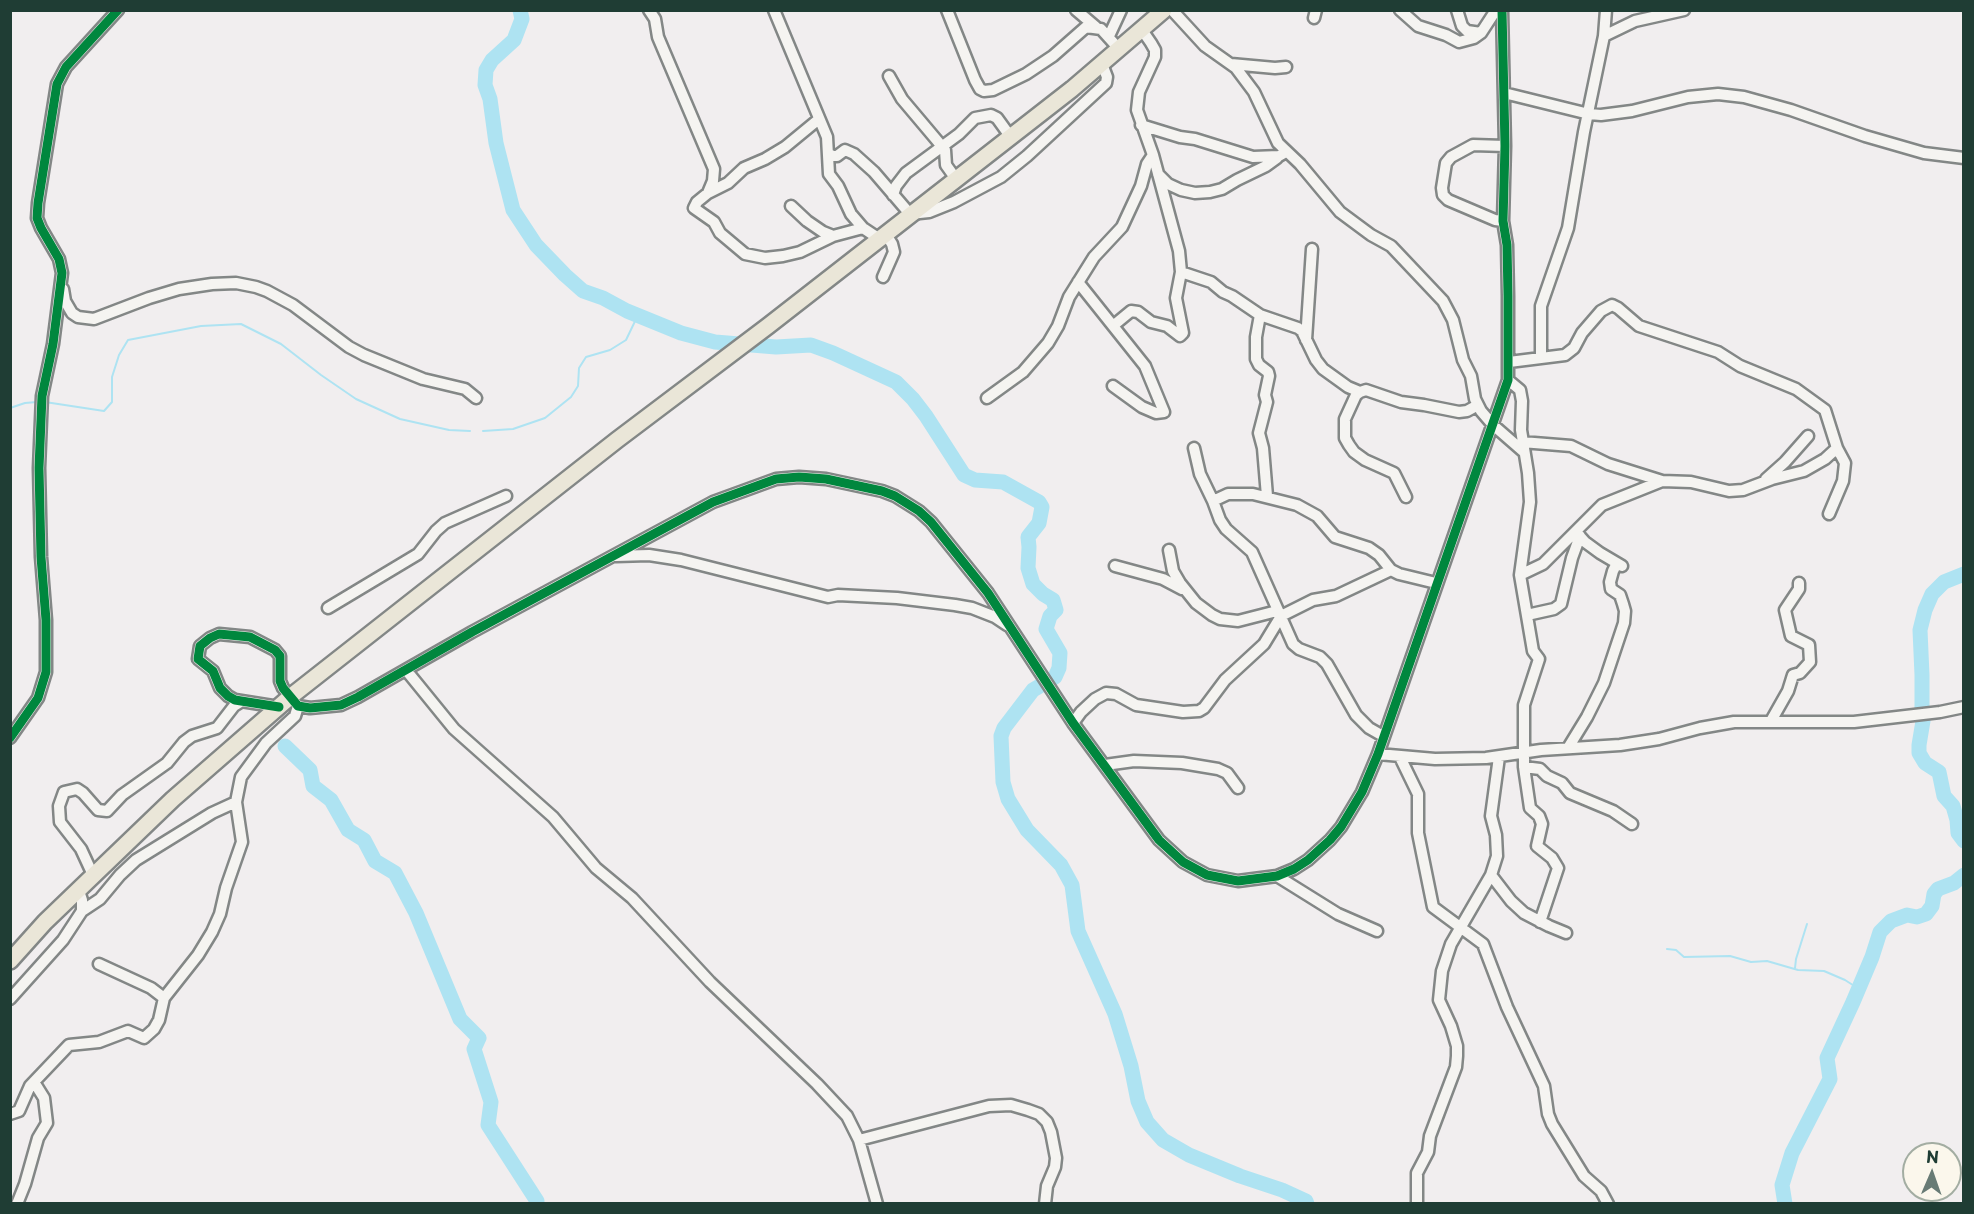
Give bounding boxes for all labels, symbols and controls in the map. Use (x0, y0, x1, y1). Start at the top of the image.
north arrow (1902, 1142, 1962, 1202)
text: N (1926, 1144, 1939, 1168)

